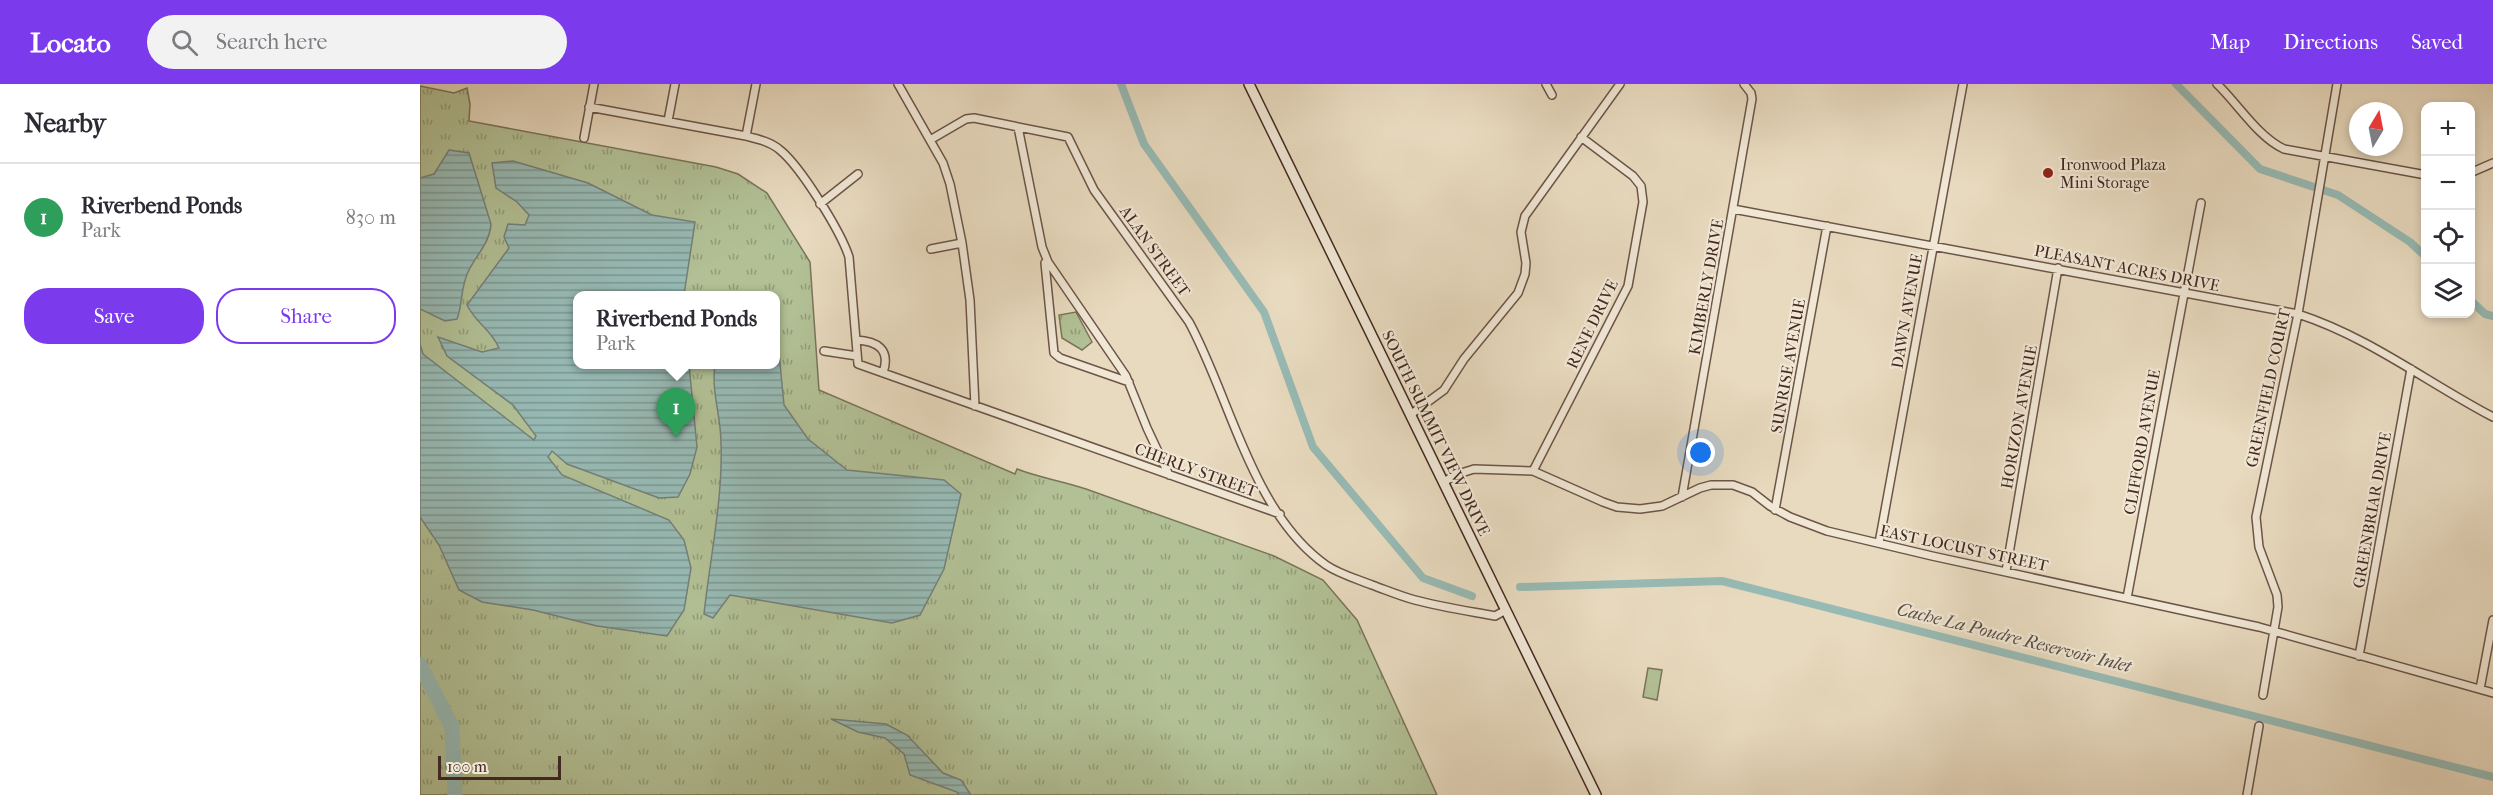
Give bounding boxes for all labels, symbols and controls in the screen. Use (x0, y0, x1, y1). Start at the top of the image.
search box (147, 15, 567, 69)
text: Locato (30, 26, 111, 59)
icon: search (168, 26, 201, 59)
text: Search here (216, 29, 327, 55)
text: Map (2210, 30, 2250, 54)
text: Directions (2283, 30, 2378, 54)
text: Saved (2411, 30, 2463, 54)
north arrow (2349, 102, 2403, 156)
map controls (2421, 102, 2475, 318)
button: + (2421, 102, 2475, 156)
text: Nearby (24, 108, 106, 139)
place label: Ironwood Plaza Mini Storage (2060, 155, 2166, 192)
button: − (2421, 156, 2475, 210)
marker: Ironwood Plaza Mini Storage (2041, 166, 2055, 180)
text: Riverbend Ponds (81, 193, 242, 219)
street label: ALAN STREET (1115, 201, 1194, 300)
text: 1 (40, 206, 47, 229)
text: 830 m (346, 206, 396, 229)
button: locate (2421, 210, 2475, 264)
street label: KIMBERLY DRIVE (1685, 217, 1727, 356)
text: Park (81, 219, 121, 242)
street label: PLEASANT ACRES DRIVE (2033, 241, 2221, 295)
street label: DAWN AVENUE (1888, 252, 1926, 370)
button: layers (2421, 264, 2475, 318)
street label: RENE DRIVE (1562, 276, 1622, 372)
button: Save (24, 288, 204, 344)
button: Share (216, 288, 396, 344)
popup (573, 291, 780, 369)
street label: SUNRISE AVENUE (1767, 297, 1809, 435)
text: Riverbend Ponds (596, 306, 757, 332)
street label: GREENFIELD COURT (2242, 307, 2294, 469)
street label: SOUTH SUMMIT VIEW DRIVE (1378, 327, 1494, 539)
text: Park (596, 332, 636, 355)
street label: HORIZON AVENUE (1997, 343, 2041, 490)
street label: CLIFFORD AVENUE (2120, 367, 2164, 516)
pin: 1 (656, 388, 696, 438)
street label: GREENBRIAR DRIVE (2349, 430, 2395, 590)
your location (1686, 438, 1715, 467)
street label: CHERLY STREET (1132, 439, 1260, 501)
street label: EAST LOCUST STREET (1878, 521, 2050, 575)
water label: Cache La Poudre Reservoir Inlet (1895, 599, 2135, 678)
scale bar (438, 753, 561, 780)
text: 100 m (447, 757, 487, 776)

